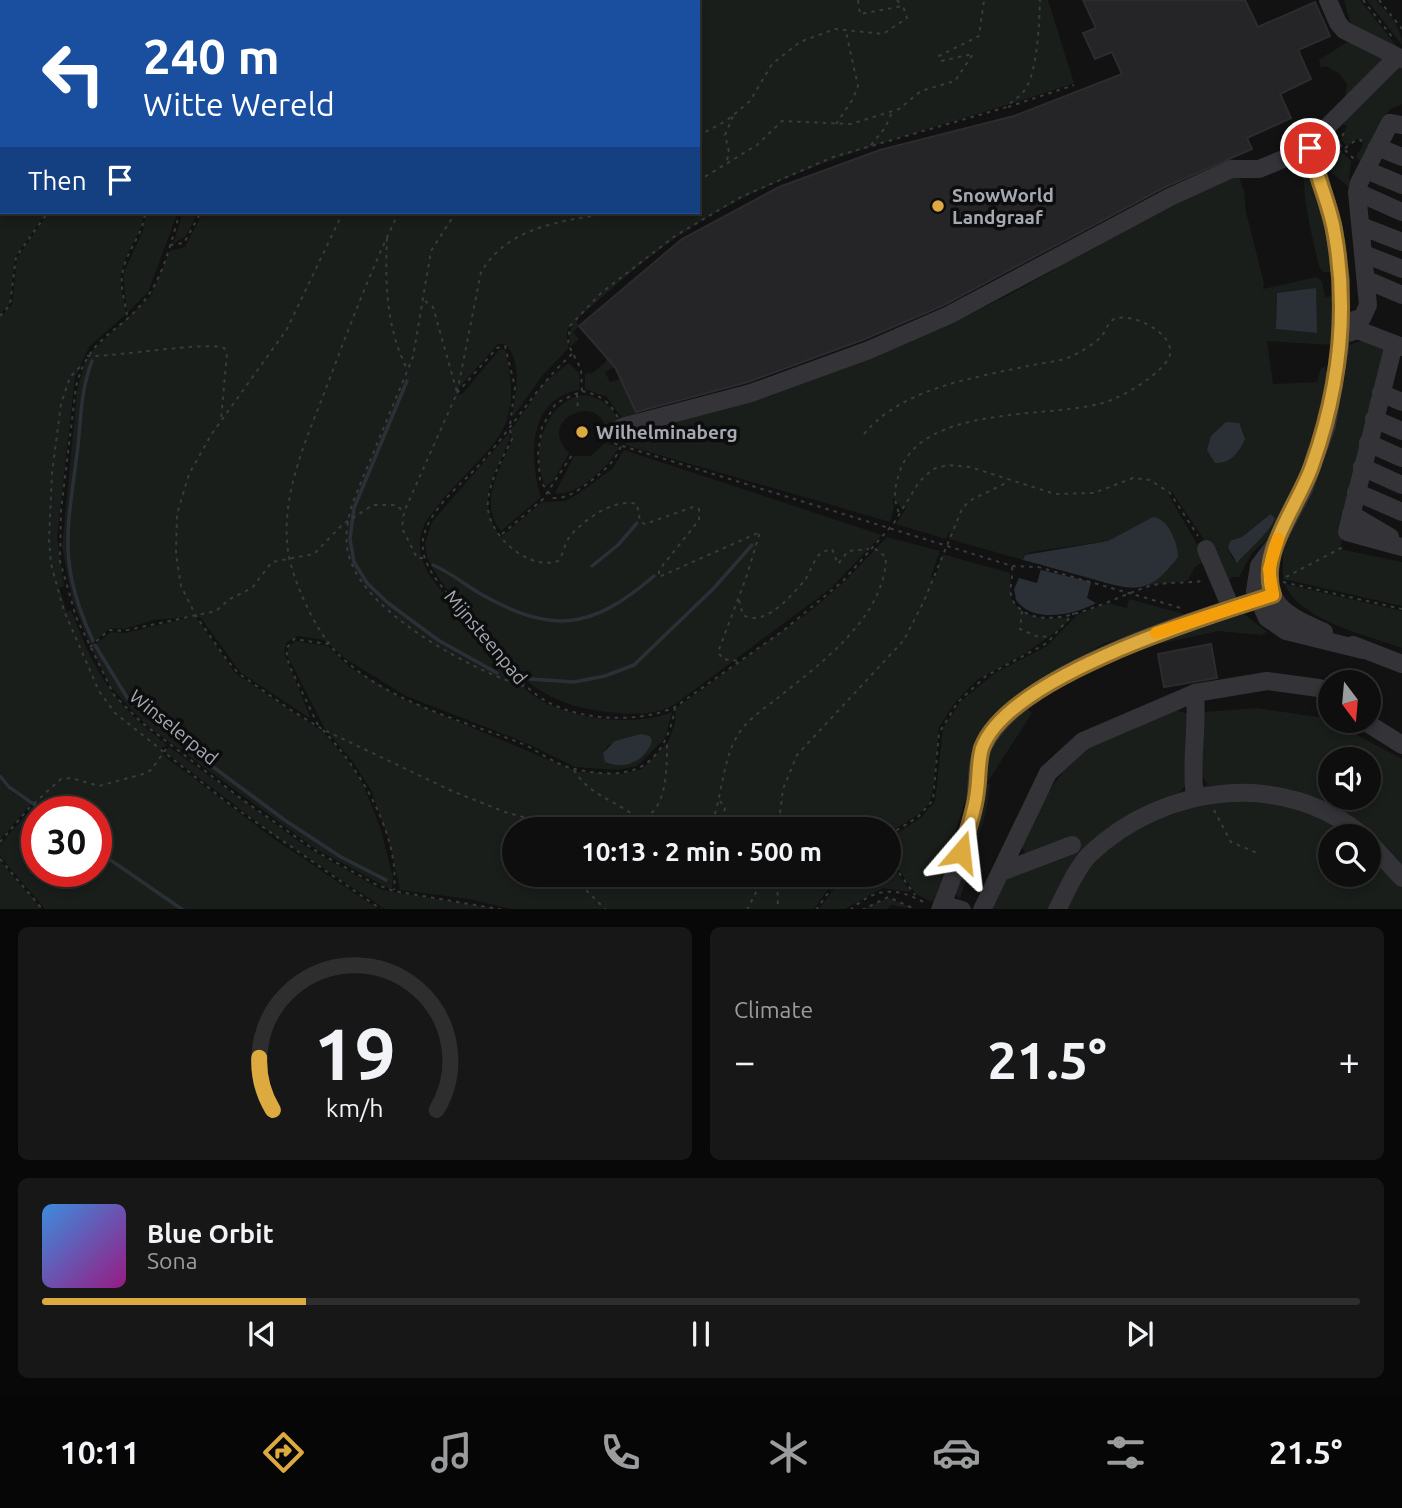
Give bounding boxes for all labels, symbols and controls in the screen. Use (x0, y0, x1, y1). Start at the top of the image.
icon: left (28, 28, 119, 119)
text: 240 m (143, 28, 280, 83)
text: Witte Wereld (143, 86, 335, 122)
pin (1280, 118, 1340, 178)
icon: arrive (1291, 129, 1329, 167)
icon: arrive (101, 161, 139, 199)
text: Then (28, 166, 87, 195)
place label: SnowWorld Landgraaf (952, 184, 1054, 228)
marker: SnowWorld Landgraaf (930, 198, 946, 214)
place label: Wilhelminaberg (596, 421, 738, 443)
marker: Wilhelminaberg (574, 424, 590, 440)
street label: Mijnsteenpad (440, 585, 532, 689)
north arrow (1318, 670, 1381, 733)
map controls (1318, 670, 1381, 887)
street label: Winselerpad (126, 685, 222, 769)
button: sound (1318, 747, 1381, 810)
speed limit sign: 30 (21, 796, 112, 887)
position arrow (924, 815, 998, 889)
button: search (1318, 824, 1381, 887)
text: 10:13 · 2 min · 500 m (581, 837, 822, 866)
text: Climate (734, 997, 813, 1022)
text: 19 (314, 1012, 396, 1094)
text: 21.5° (987, 1031, 1107, 1089)
text: − (734, 1040, 755, 1082)
text: + (1339, 1040, 1360, 1082)
text: km/h (326, 1093, 384, 1121)
text: Blue Orbit (147, 1219, 274, 1248)
text: Sona (147, 1248, 197, 1273)
icon: previous (243, 1315, 281, 1353)
icon: pause (682, 1315, 720, 1353)
icon: next (1121, 1315, 1159, 1353)
icon: directions (259, 1428, 308, 1477)
icon: music (427, 1428, 476, 1477)
icon: phone (596, 1428, 645, 1477)
icon: climate (764, 1428, 813, 1477)
icon: car (932, 1428, 981, 1477)
icon: filters (1101, 1428, 1150, 1477)
text: 10:11 (60, 1434, 140, 1470)
text: 21.5° (1269, 1434, 1342, 1470)

